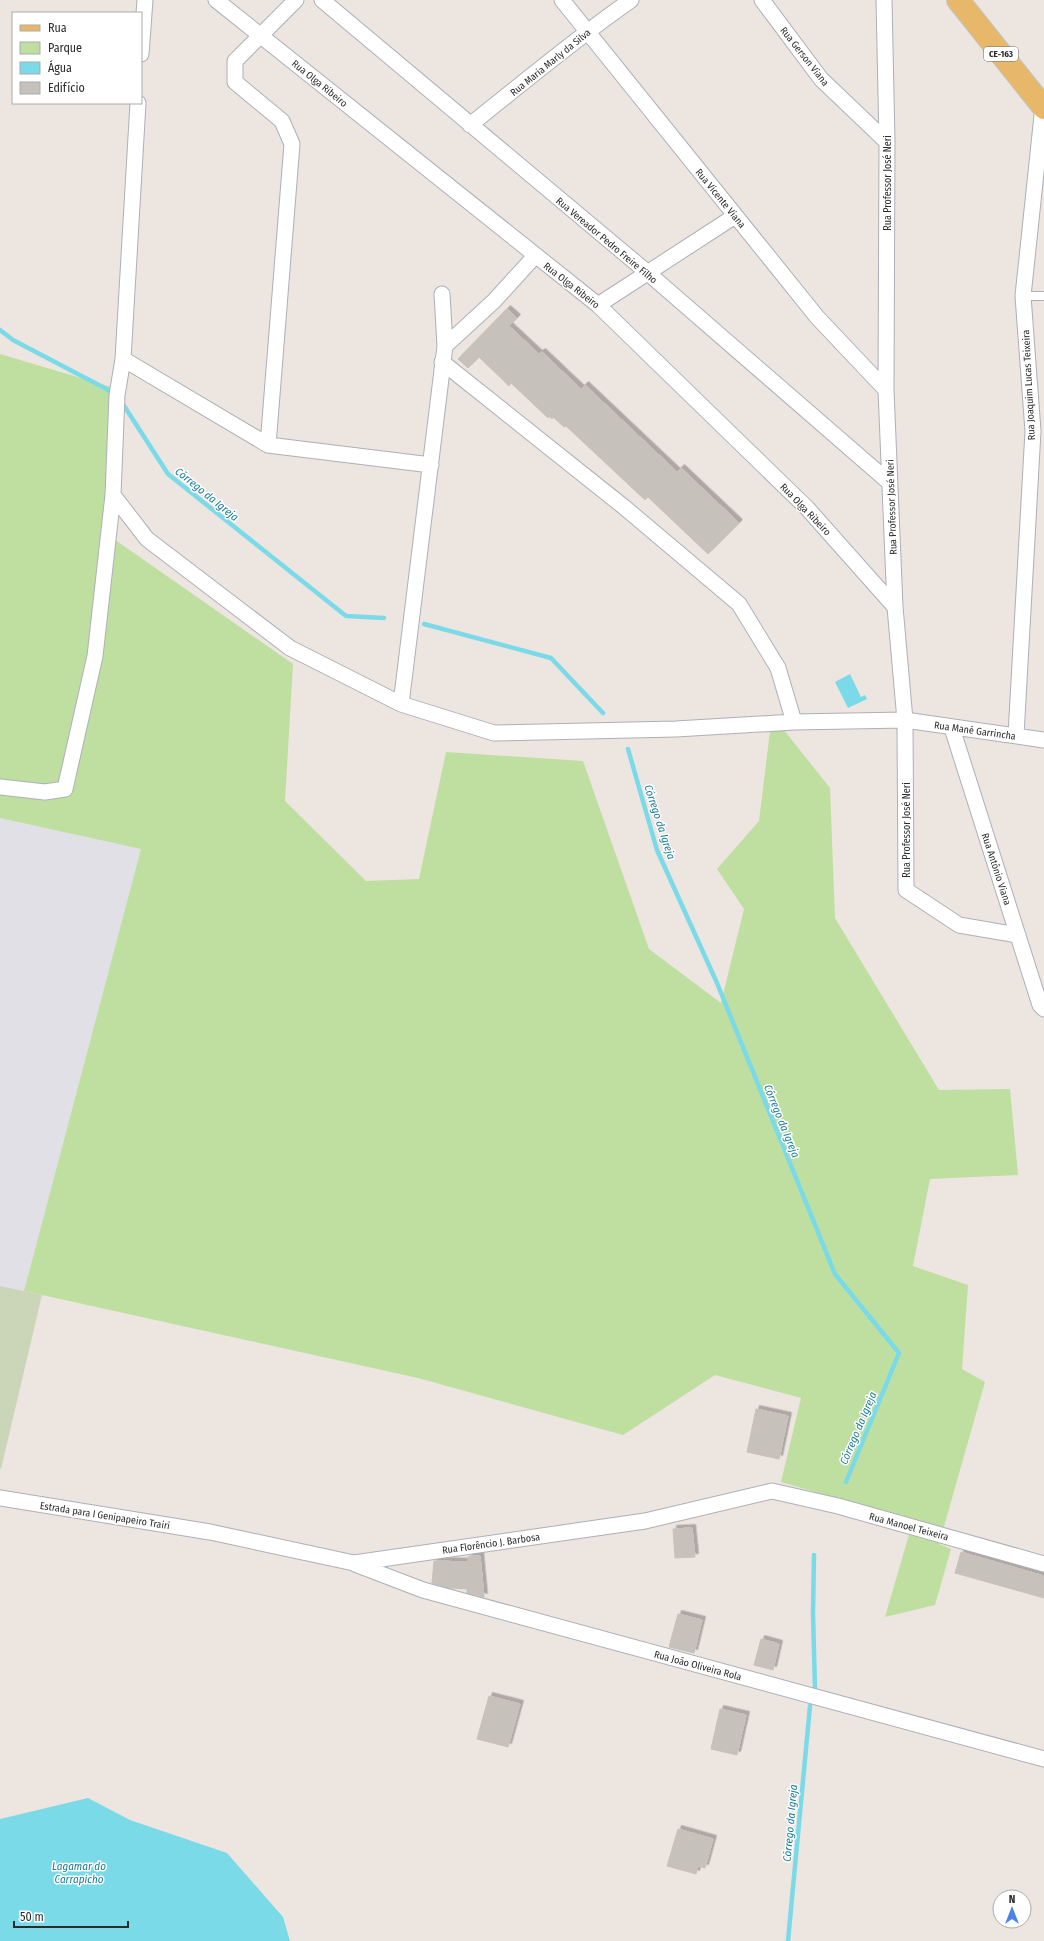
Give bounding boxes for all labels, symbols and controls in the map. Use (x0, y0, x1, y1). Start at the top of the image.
legend (12, 12, 142, 104)
text: Rua (48, 21, 67, 35)
street label: Rua Gerson Viana (777, 25, 831, 89)
street label: Rua Maria Marly da Silva (508, 27, 593, 99)
text: Parque (48, 41, 82, 55)
road number: CE-163 (984, 47, 1018, 61)
street label: Rua Olga Ribeiro (289, 58, 350, 110)
text: Água (48, 60, 72, 75)
text: Edifício (48, 81, 85, 95)
street label: Rua Professor José Neri (882, 135, 894, 231)
street label: Rua Vicente Viana (693, 167, 748, 231)
street label: Rua Vereador Pedro Freire Filho (553, 195, 659, 287)
street label: Rua Olga Ribeiro (541, 260, 602, 311)
street label: Rua Joaquim Lucas Teixeira (1020, 329, 1038, 440)
street label: Rua Professor José Neri (884, 459, 900, 555)
water label: Córrego da Igreja (172, 465, 241, 524)
street label: Rua Olga Ribeiro (777, 481, 833, 538)
street label: Rua Mané Garrincha (933, 719, 1017, 743)
street label: Rua Professor José Neri (901, 782, 913, 878)
water label: Córrego da Igreja (641, 783, 678, 861)
street label: Rua Antônio Viana (979, 832, 1013, 907)
water label: Córrego da Igreja (761, 1083, 802, 1160)
water label: Córrego da Igreja (837, 1390, 880, 1466)
street label: Estrada para I Genipapeiro Trairi (39, 1500, 171, 1532)
street label: Rua Manoel Teixeira (868, 1511, 950, 1543)
street label: Rua Florêncio J. Barbosa (441, 1531, 541, 1557)
street label: Rua João Oliveira Rola (653, 1649, 743, 1683)
water label: Córrego da Igreja (781, 1784, 800, 1862)
water label: Lagamar do Carrapicho (52, 1860, 106, 1886)
north arrow (992, 1889, 1032, 1929)
text: N (1009, 1893, 1015, 1906)
scale bar (14, 1903, 128, 1929)
text: 50 m (20, 1910, 44, 1924)

